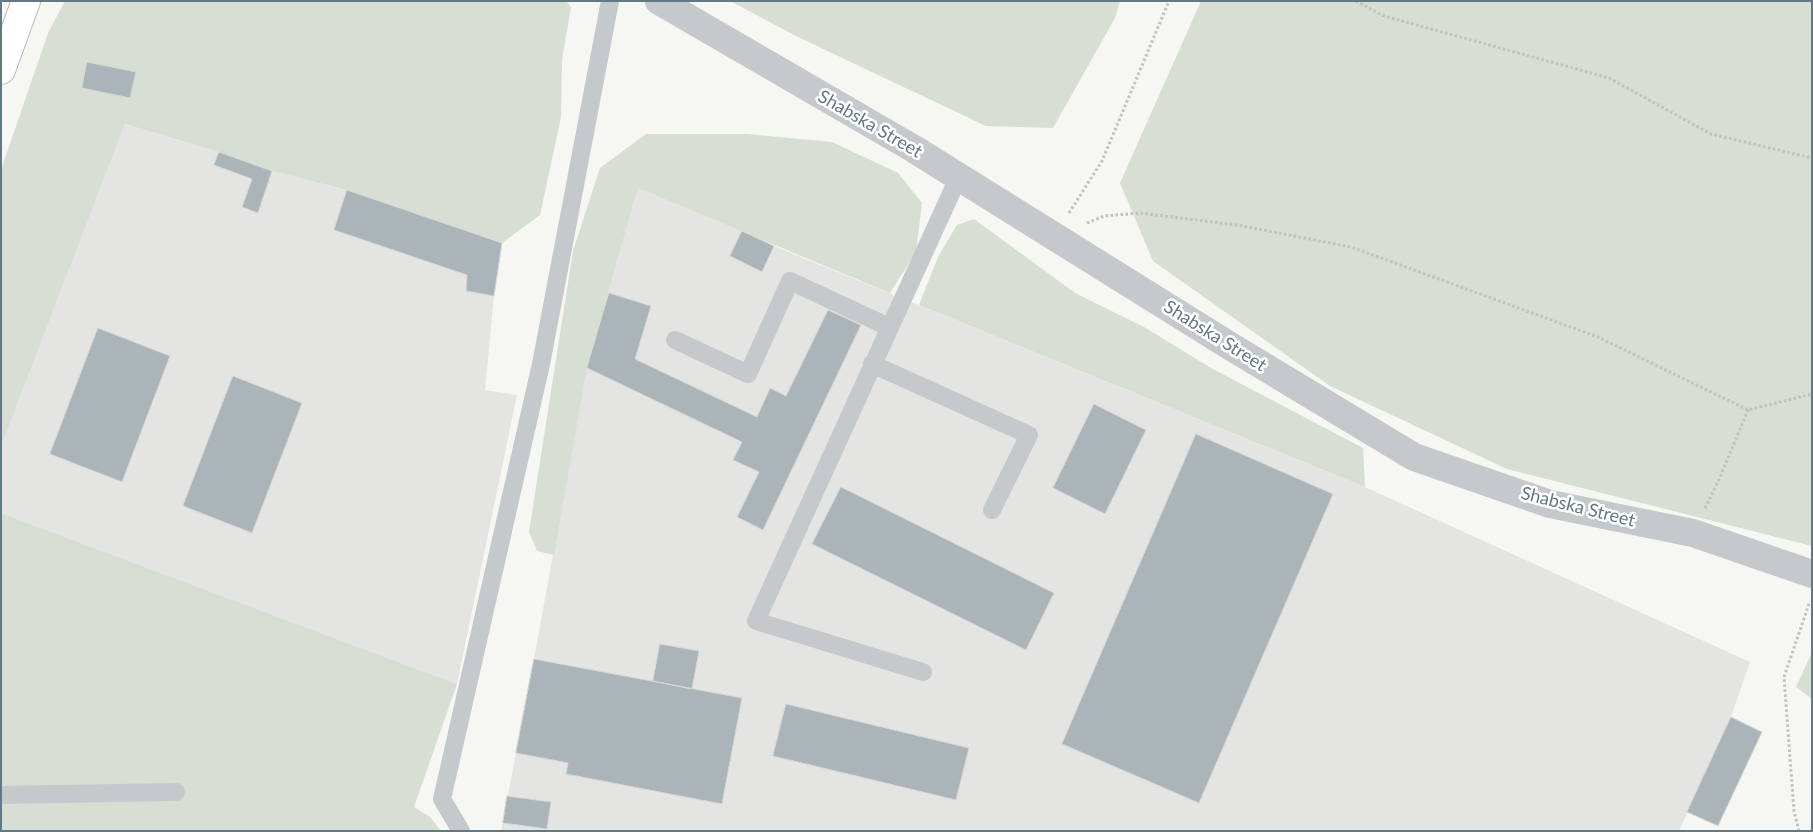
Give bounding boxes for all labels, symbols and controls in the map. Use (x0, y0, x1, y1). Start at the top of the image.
street label: Shabska Street (814, 86, 926, 162)
street label: Shabska Street (1160, 296, 1270, 376)
street label: Shabska Street (1519, 482, 1637, 532)

